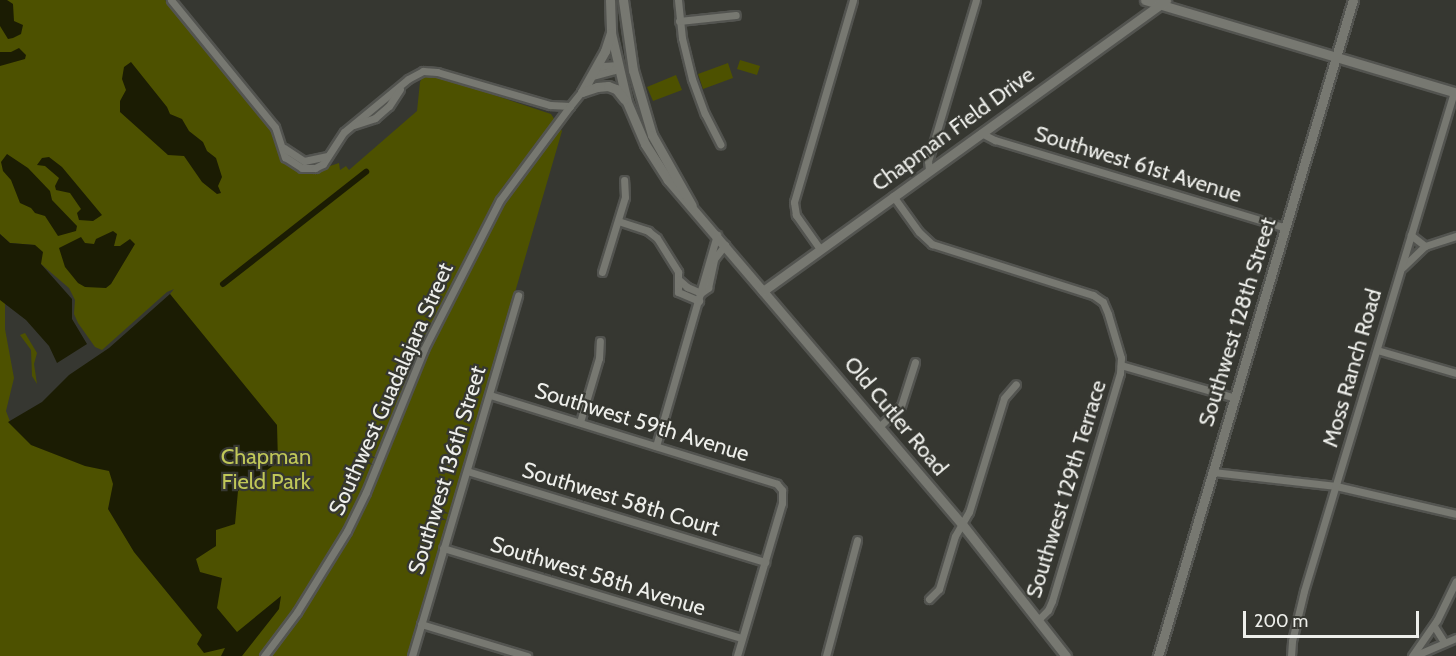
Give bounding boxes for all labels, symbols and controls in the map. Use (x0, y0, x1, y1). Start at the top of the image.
street label: Chapman Field Drive (867, 61, 1039, 197)
street label: Southwest 61st Avenue (1031, 120, 1245, 208)
street label: Southwest 128th Street (1193, 214, 1281, 430)
street label: Southwest Guadalajara Street (323, 259, 459, 519)
street label: Moss Ranch Road (1317, 286, 1387, 450)
street label: Old Cutler Road (839, 351, 953, 481)
street label: Southwest 136th Street (403, 363, 491, 577)
street label: Southwest 59th Avenue (532, 377, 752, 467)
street label: Southwest 129th Terrace (1020, 377, 1112, 601)
park label: Chapman Field Park (221, 443, 311, 494)
street label: Southwest 58th Court (519, 456, 723, 542)
street label: Southwest 58th Avenue (487, 531, 709, 621)
scale bar (1246, 599, 1422, 637)
text: 200 m (1254, 610, 1308, 632)

